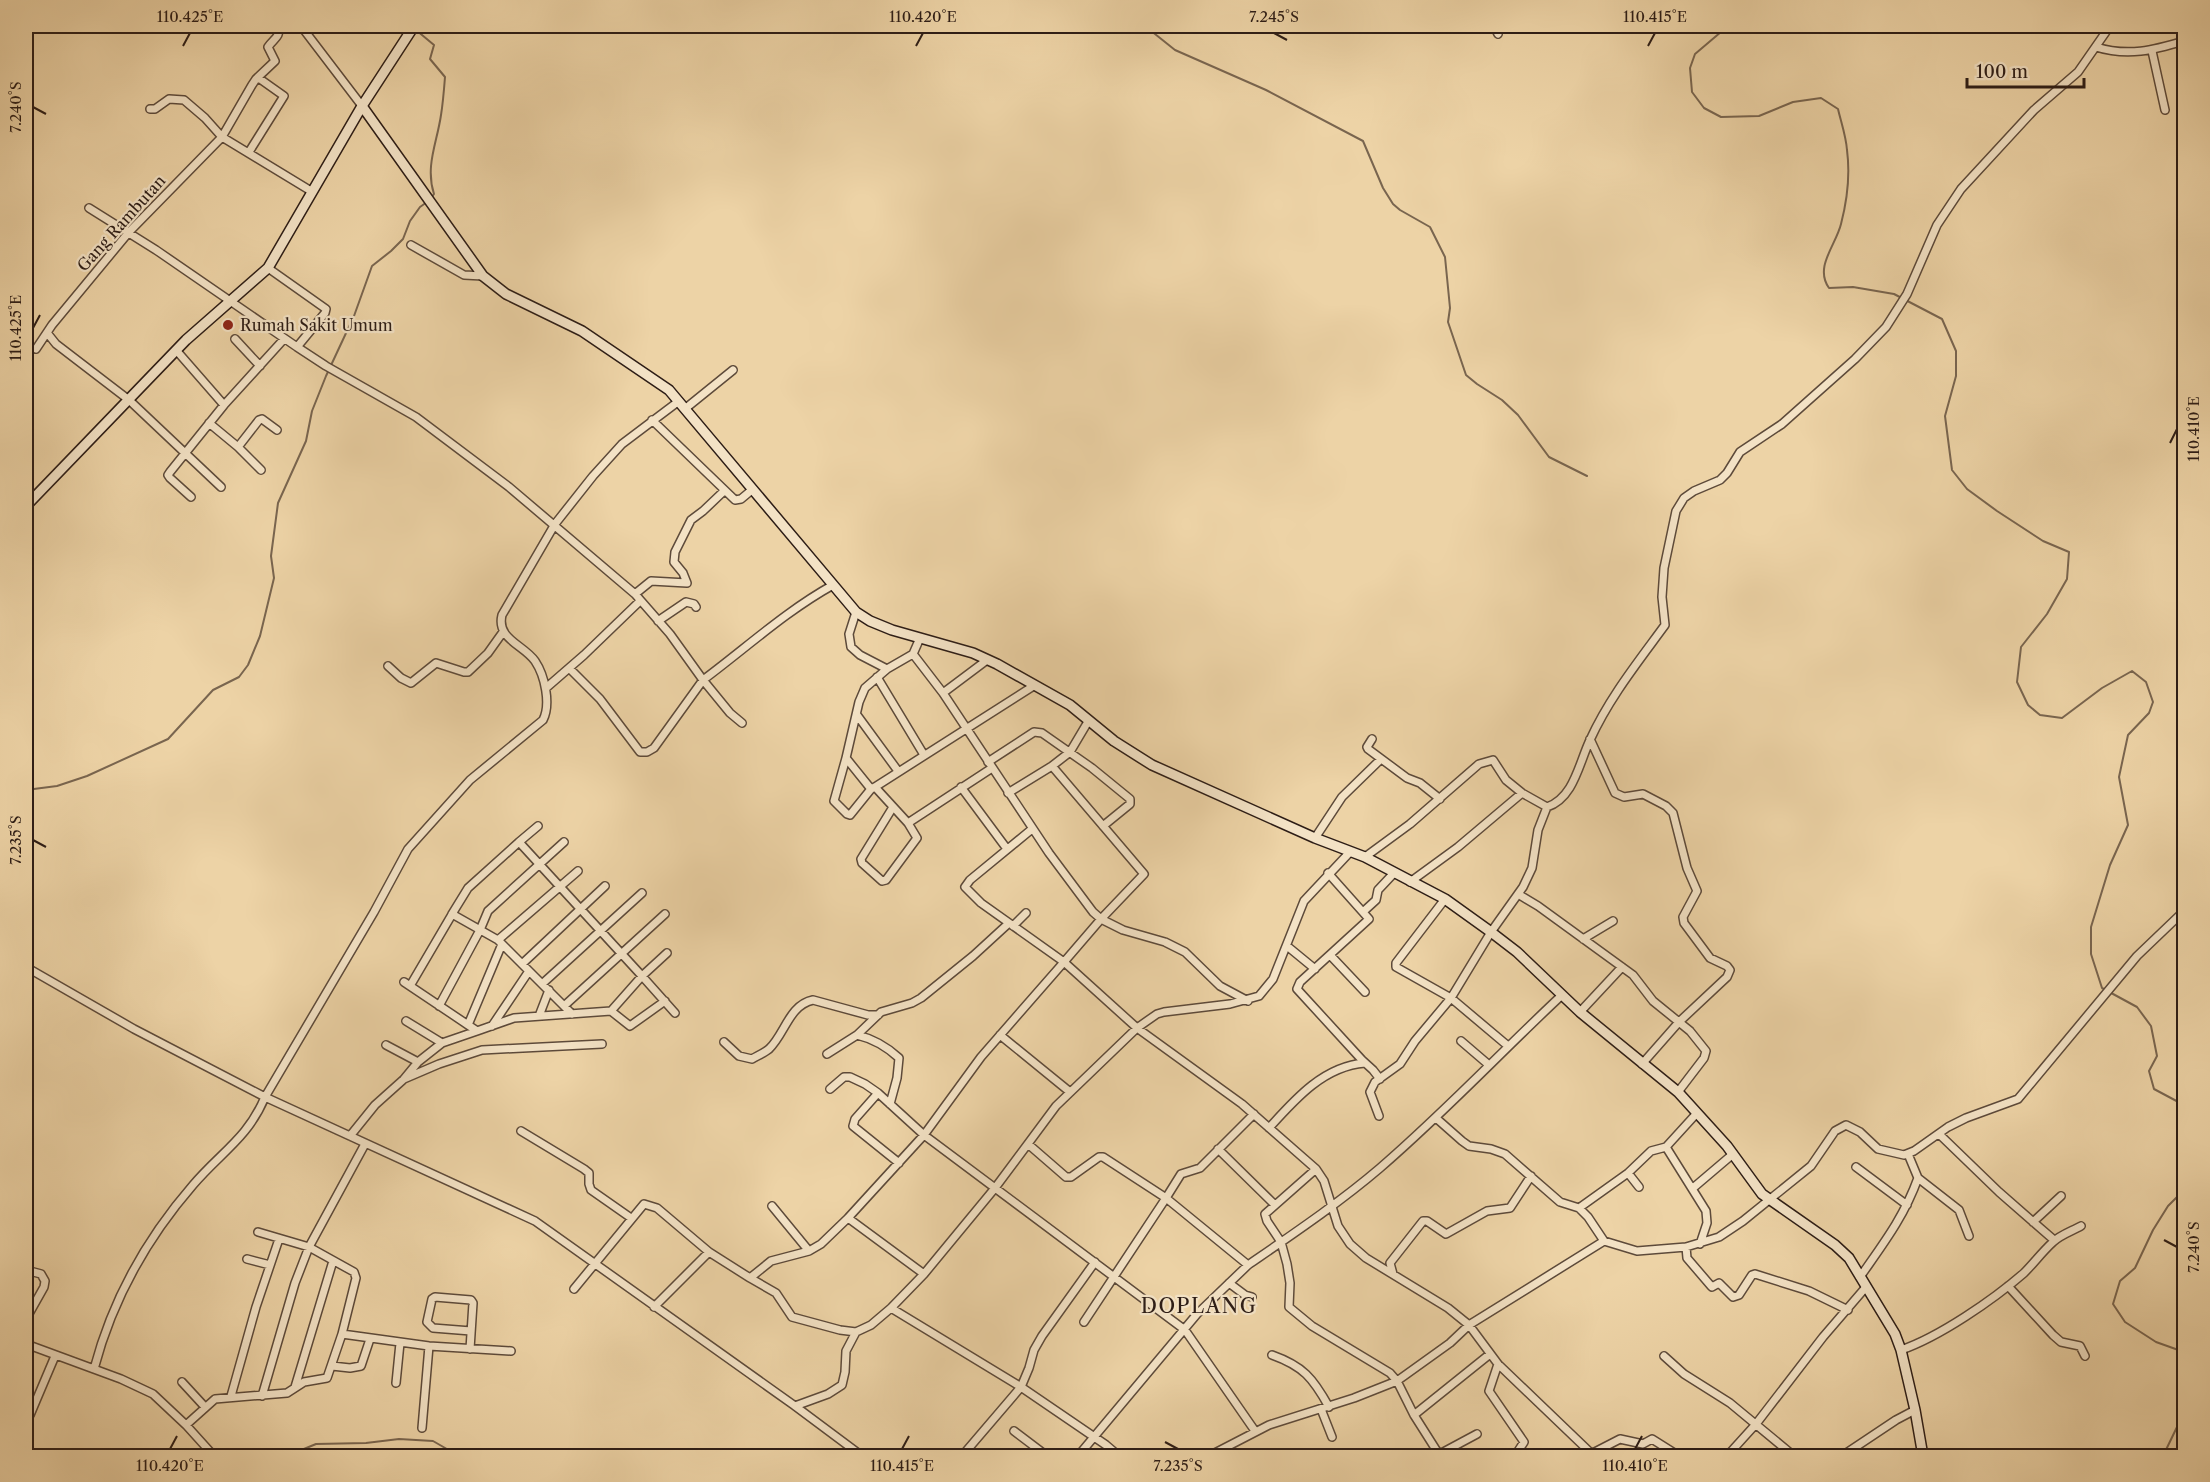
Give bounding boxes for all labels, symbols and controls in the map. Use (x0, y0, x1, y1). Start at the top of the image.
text: 110.425°E (157, 7, 223, 26)
text: 110.420°E (889, 7, 957, 26)
text: 7.245°S (1249, 7, 1299, 26)
text: 110.415°E (1623, 7, 1687, 26)
scale bar (1967, 51, 2084, 89)
text: 100 m (1976, 61, 2028, 83)
text: 7.240°S (6, 81, 25, 133)
street label: Gang Rambutan (73, 171, 169, 275)
text: 110.425°E (6, 295, 25, 361)
place label: Rumah Sakit Umum (240, 315, 393, 335)
marker: Rumah Sakit Umum (221, 318, 235, 332)
text: 110.410°E (2184, 396, 2203, 462)
text: 7.235°S (6, 815, 25, 865)
text: 7.240°S (2184, 1221, 2203, 1273)
district label: DOPLANG (1141, 1294, 1257, 1318)
text: 110.420°E (136, 1456, 204, 1475)
text: 110.415°E (870, 1456, 934, 1475)
text: 7.235°S (1153, 1456, 1203, 1475)
text: 110.410°E (1602, 1456, 1668, 1475)

